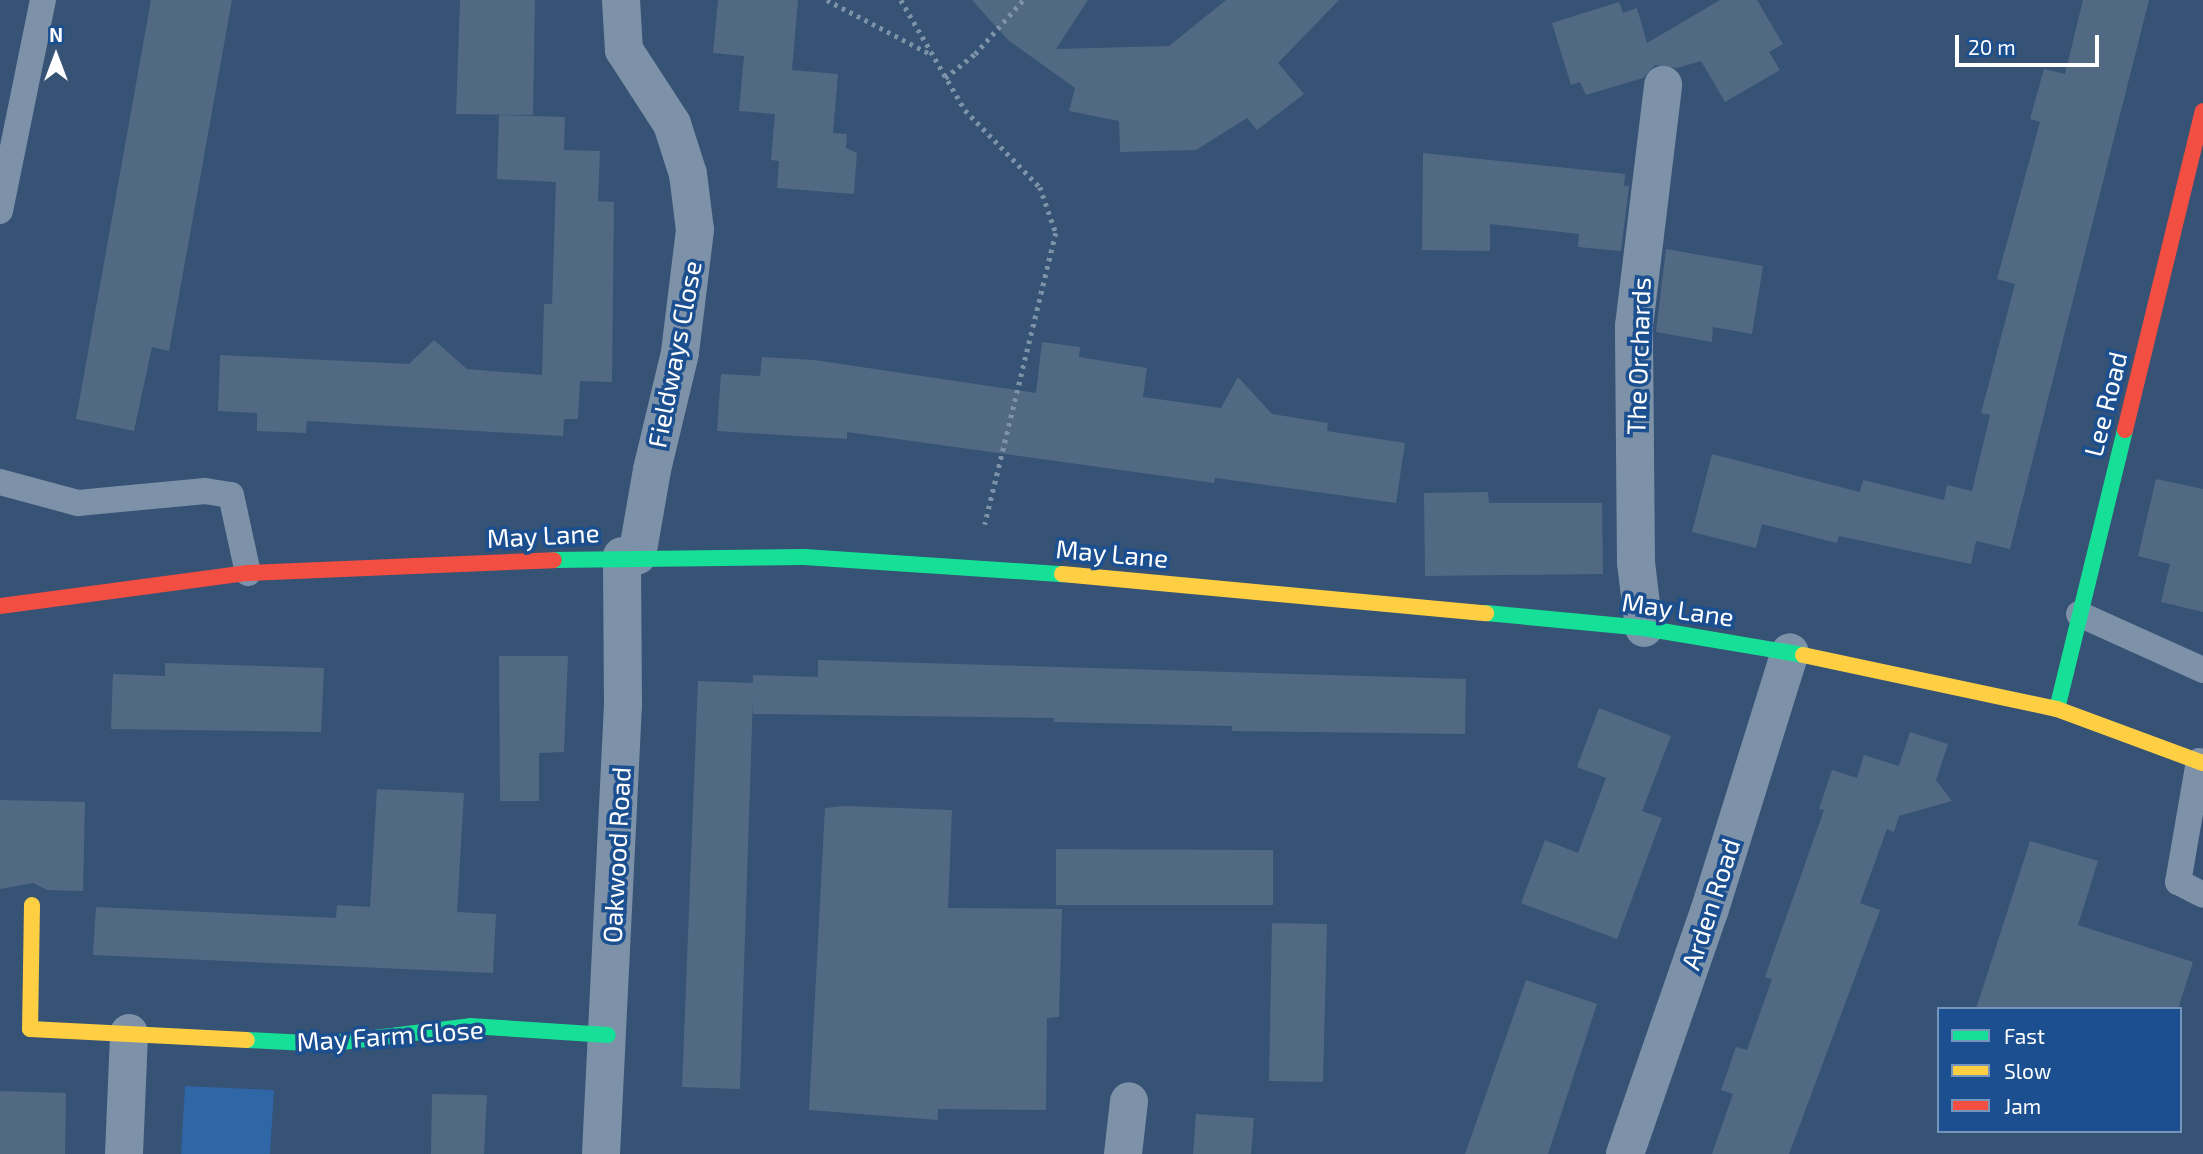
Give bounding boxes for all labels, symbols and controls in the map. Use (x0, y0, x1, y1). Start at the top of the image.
north arrow (21, 21, 91, 91)
scale bar (1958, 21, 2102, 65)
text: N (49, 23, 63, 46)
text: 20 m (1968, 34, 2016, 59)
street label: Fieldways Close (641, 258, 707, 450)
street label: The Orchards (1620, 277, 1656, 435)
street label: Lee Road (2077, 348, 2133, 460)
street label: May Lane (486, 516, 600, 554)
street label: May Lane (1054, 533, 1170, 573)
street label: May Lane (1620, 586, 1736, 632)
street label: Oakwood Road (596, 766, 636, 944)
street label: Arden Road (1674, 835, 1746, 973)
legend (1937, 1007, 2182, 1133)
street label: May Farm Close (295, 1013, 485, 1057)
text: Fast (2004, 1023, 2045, 1048)
text: Slow (2004, 1058, 2051, 1083)
text: Jam (2004, 1093, 2041, 1118)

